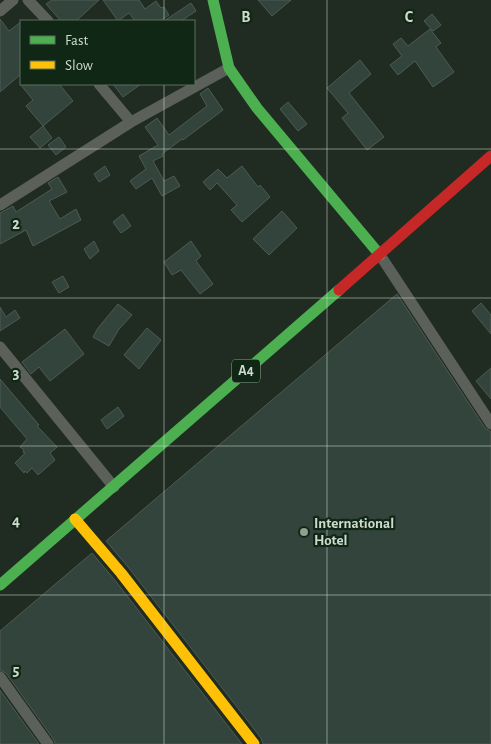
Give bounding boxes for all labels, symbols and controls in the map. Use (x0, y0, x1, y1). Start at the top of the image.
text: B (241, 9, 251, 25)
text: C (405, 9, 414, 25)
legend (20, 20, 195, 85)
text: Fast (65, 33, 89, 48)
text: Slow (65, 58, 93, 73)
text: 2 (12, 216, 20, 232)
road number: A4 (232, 360, 260, 382)
text: 3 (13, 365, 20, 381)
text: 4 (12, 513, 20, 529)
place label: International Hotel (314, 516, 394, 548)
marker: International Hotel (298, 526, 310, 538)
text: 5 (13, 662, 20, 678)

